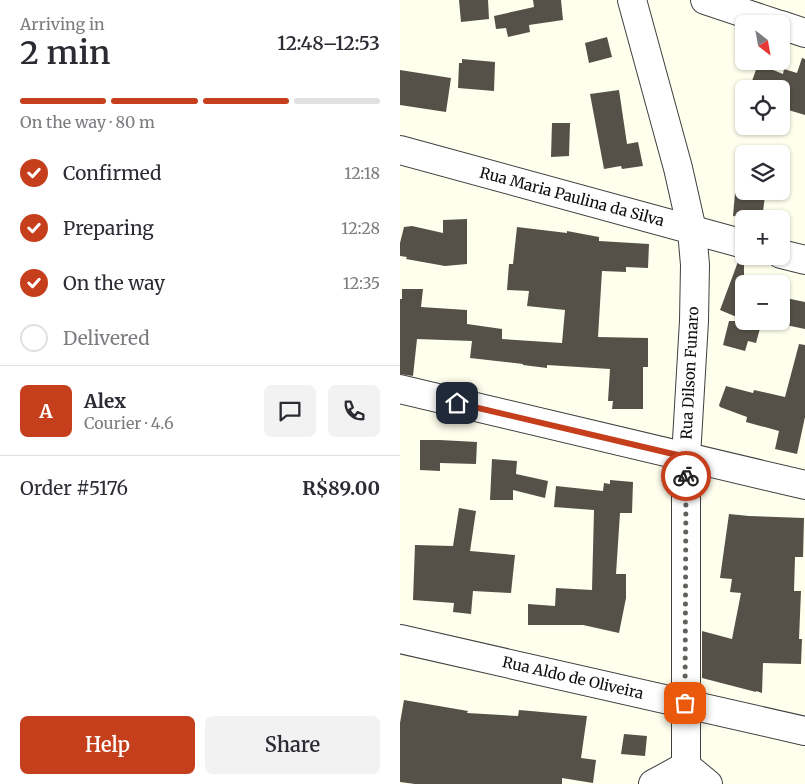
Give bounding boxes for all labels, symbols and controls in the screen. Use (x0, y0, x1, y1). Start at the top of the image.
text: Arriving in (20, 14, 105, 34)
north arrow (735, 15, 790, 70)
map controls (735, 15, 790, 330)
text: 12:48–12:53 (277, 31, 380, 55)
text: 2 min (20, 33, 110, 73)
button: locate (735, 80, 790, 135)
text: On the way · 80 m (20, 112, 155, 132)
button: layers (735, 145, 790, 200)
icon: check (20, 159, 48, 187)
text: Confirmed (63, 161, 161, 185)
text: 12:18 (344, 163, 380, 183)
street label: Rua Maria Paulina da Silva (478, 163, 666, 230)
button: + (735, 210, 790, 265)
icon: check (20, 214, 48, 242)
text: Preparing (63, 216, 154, 240)
text: 12:28 (341, 218, 380, 238)
icon: check (20, 269, 48, 297)
text: On the way (63, 271, 165, 295)
text: 12:35 (343, 273, 380, 293)
button: − (735, 275, 790, 330)
street label: Rua Dilson Funaro (677, 306, 702, 440)
text: Delivered (63, 326, 150, 350)
pin (436, 382, 478, 424)
button: chat (264, 385, 316, 437)
button: phone (328, 385, 380, 437)
text: Alex (84, 389, 126, 413)
icon: home (443, 389, 471, 417)
text: A (39, 399, 53, 423)
text: Courier · 4.6 (84, 413, 174, 433)
courier (661, 451, 711, 501)
icon: bike (672, 462, 700, 490)
text: Order #5176 (20, 476, 128, 500)
text: R$89.00 (302, 476, 380, 500)
street label: Rua Aldo de Oliveira (501, 652, 646, 703)
pin (664, 682, 706, 724)
icon: bag (671, 689, 699, 717)
button: Help (20, 716, 195, 774)
button: Share (205, 716, 380, 774)

